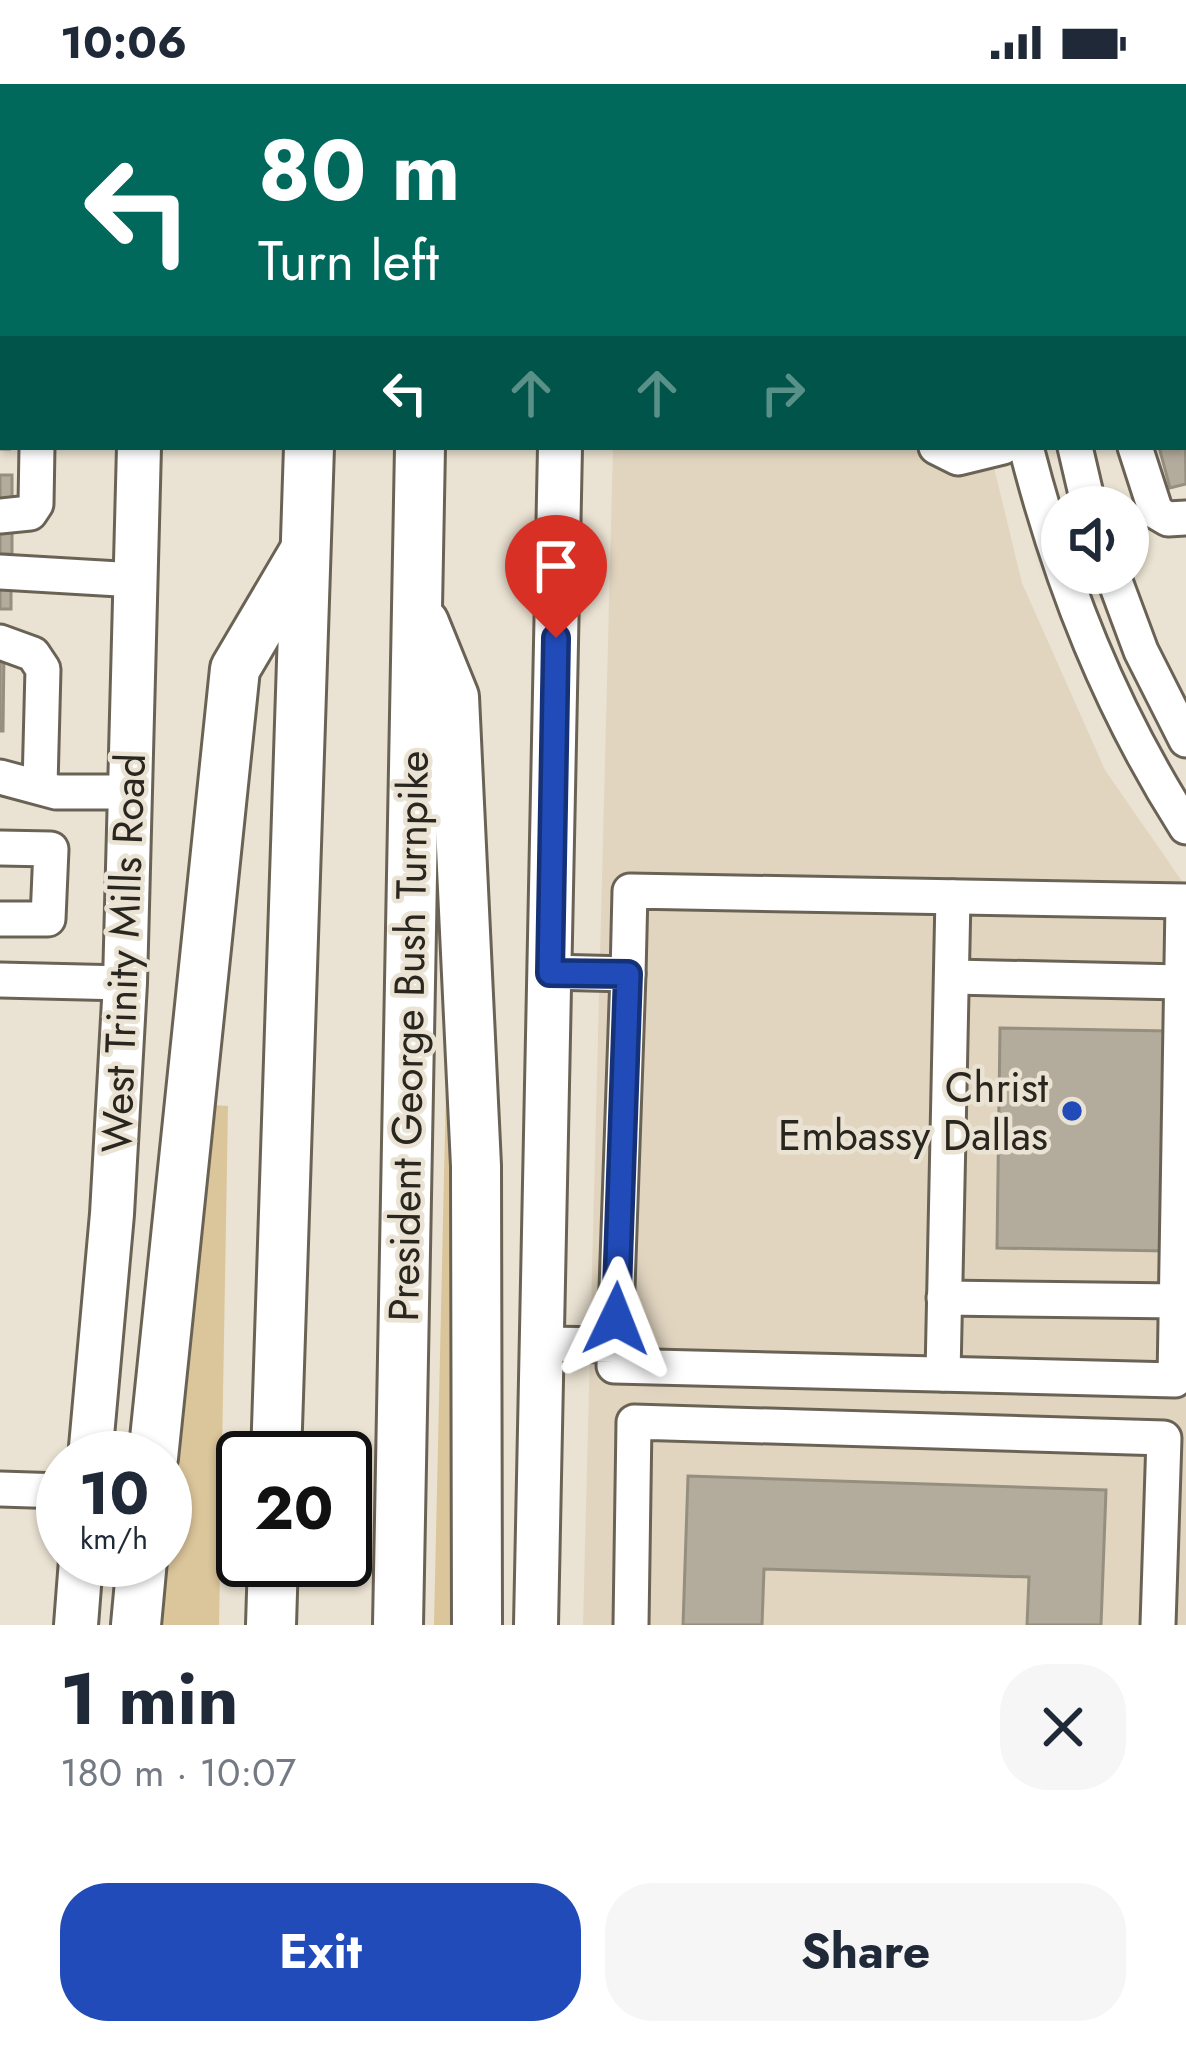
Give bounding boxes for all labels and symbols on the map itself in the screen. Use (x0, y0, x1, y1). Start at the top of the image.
pin (505, 515, 607, 638)
street label: President George Bush Turnpike (373, 750, 444, 1322)
street label: West Trinity Mills Road (86, 752, 161, 1154)
place label: Christ Embassy Dallas (778, 1057, 1048, 1166)
marker: Christ Embassy Dallas (1059, 1098, 1085, 1124)
position arrow (553, 1256, 679, 1382)
speed limit sign: 20 (216, 1431, 372, 1587)

